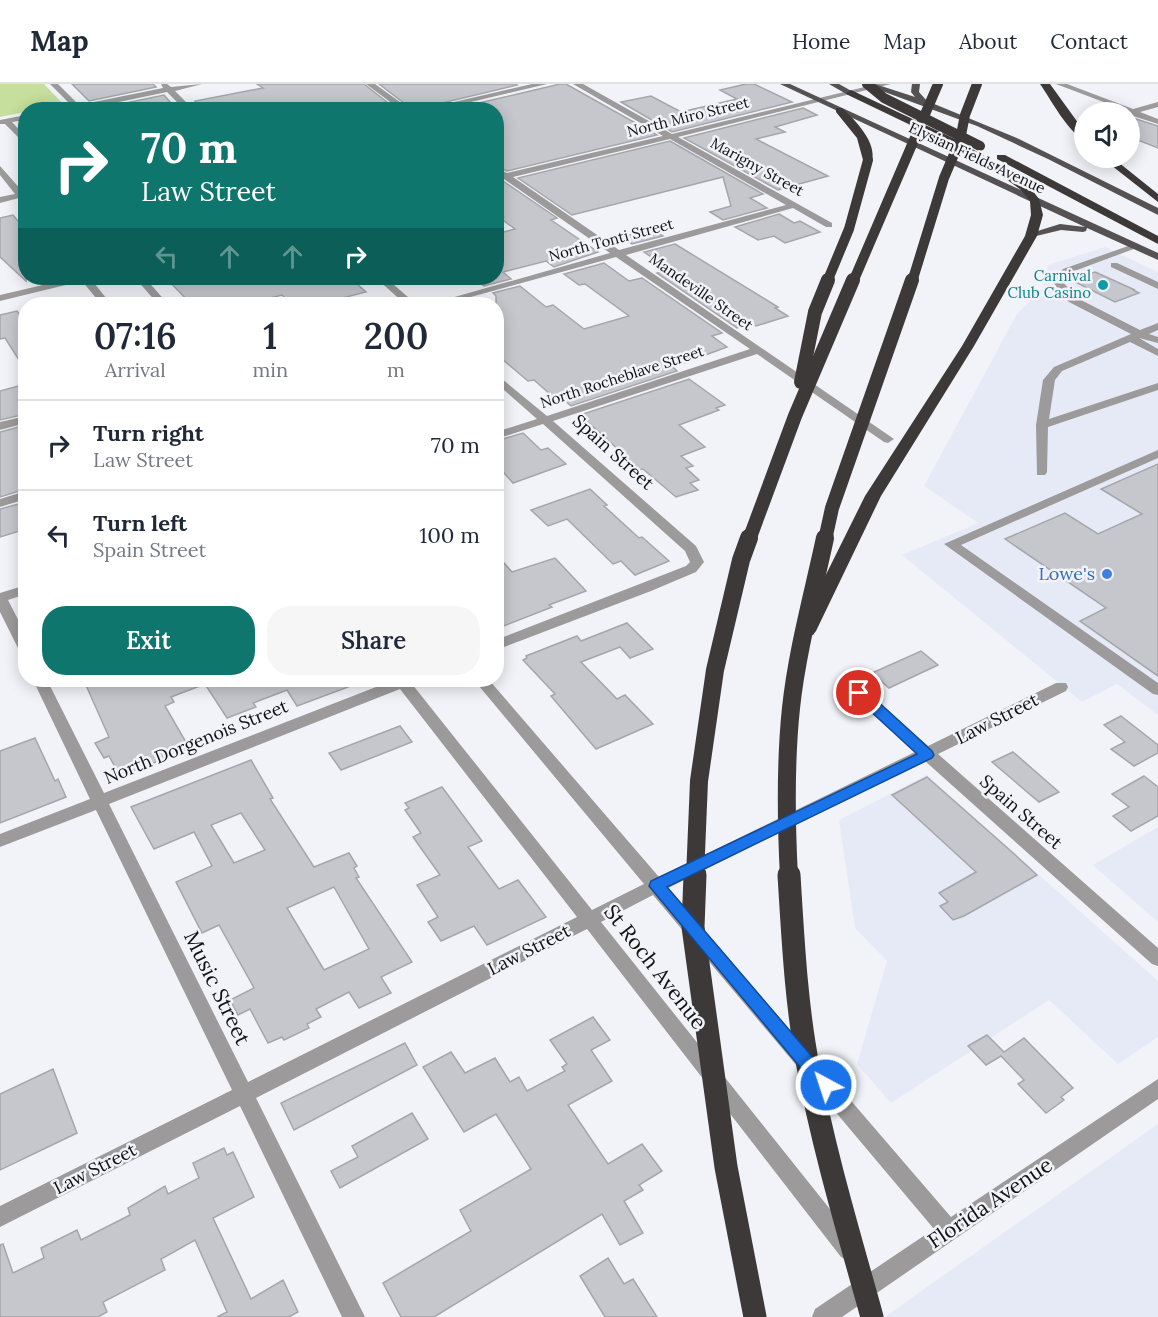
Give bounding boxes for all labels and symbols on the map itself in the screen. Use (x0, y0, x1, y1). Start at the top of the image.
street label: North Miro Street (625, 92, 751, 141)
street label: Elysian Fields Avenue (906, 118, 1049, 198)
street label: Marigny Street (707, 133, 807, 200)
street label: North Tonti Street (546, 214, 676, 265)
street label: Mandeville Street (646, 249, 757, 335)
place label: Carnival Club Casino (1008, 266, 1091, 302)
marker: Carnival Club Casino (1096, 278, 1110, 292)
street label: North Rocheblave Street (538, 341, 706, 412)
street label: Spain Street (568, 409, 659, 494)
place label: Lowe's (1038, 562, 1095, 585)
marker: Lowe's (1100, 567, 1114, 581)
pin (833, 667, 884, 718)
street label: Law Street (951, 688, 1042, 749)
street label: North Dorgenois Street (100, 694, 291, 789)
street label: Spain Street (975, 770, 1067, 854)
street label: St Roch Avenue (598, 899, 713, 1035)
street label: Law Street (483, 919, 574, 980)
street label: Music Street (178, 926, 257, 1050)
position arrow (794, 1053, 858, 1117)
street label: Law Street (49, 1138, 140, 1199)
street label: Florida Avenue (922, 1151, 1057, 1254)

